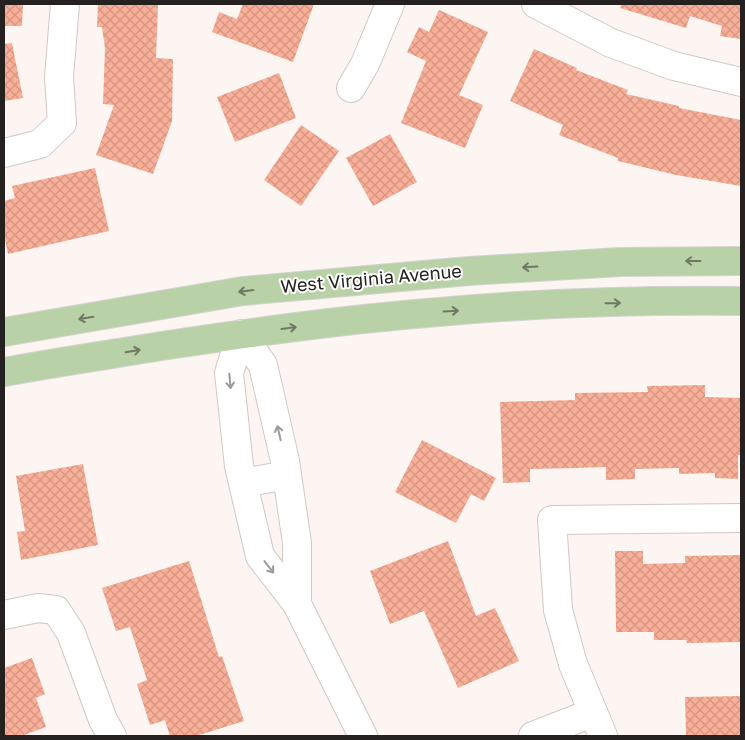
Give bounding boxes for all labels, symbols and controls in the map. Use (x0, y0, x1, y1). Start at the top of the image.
one-way arrow (685, 256, 701, 266)
street label: West Virginia Avenue (279, 259, 463, 297)
one-way arrow (522, 263, 538, 272)
one-way arrow (238, 286, 254, 296)
one-way arrow (604, 298, 621, 308)
one-way arrow (442, 307, 458, 316)
one-way arrow (78, 313, 94, 323)
one-way arrow (281, 322, 297, 332)
one-way arrow (125, 345, 141, 355)
one-way arrow (225, 373, 235, 389)
one-way arrow (274, 425, 283, 441)
one-way arrow (263, 560, 274, 573)

